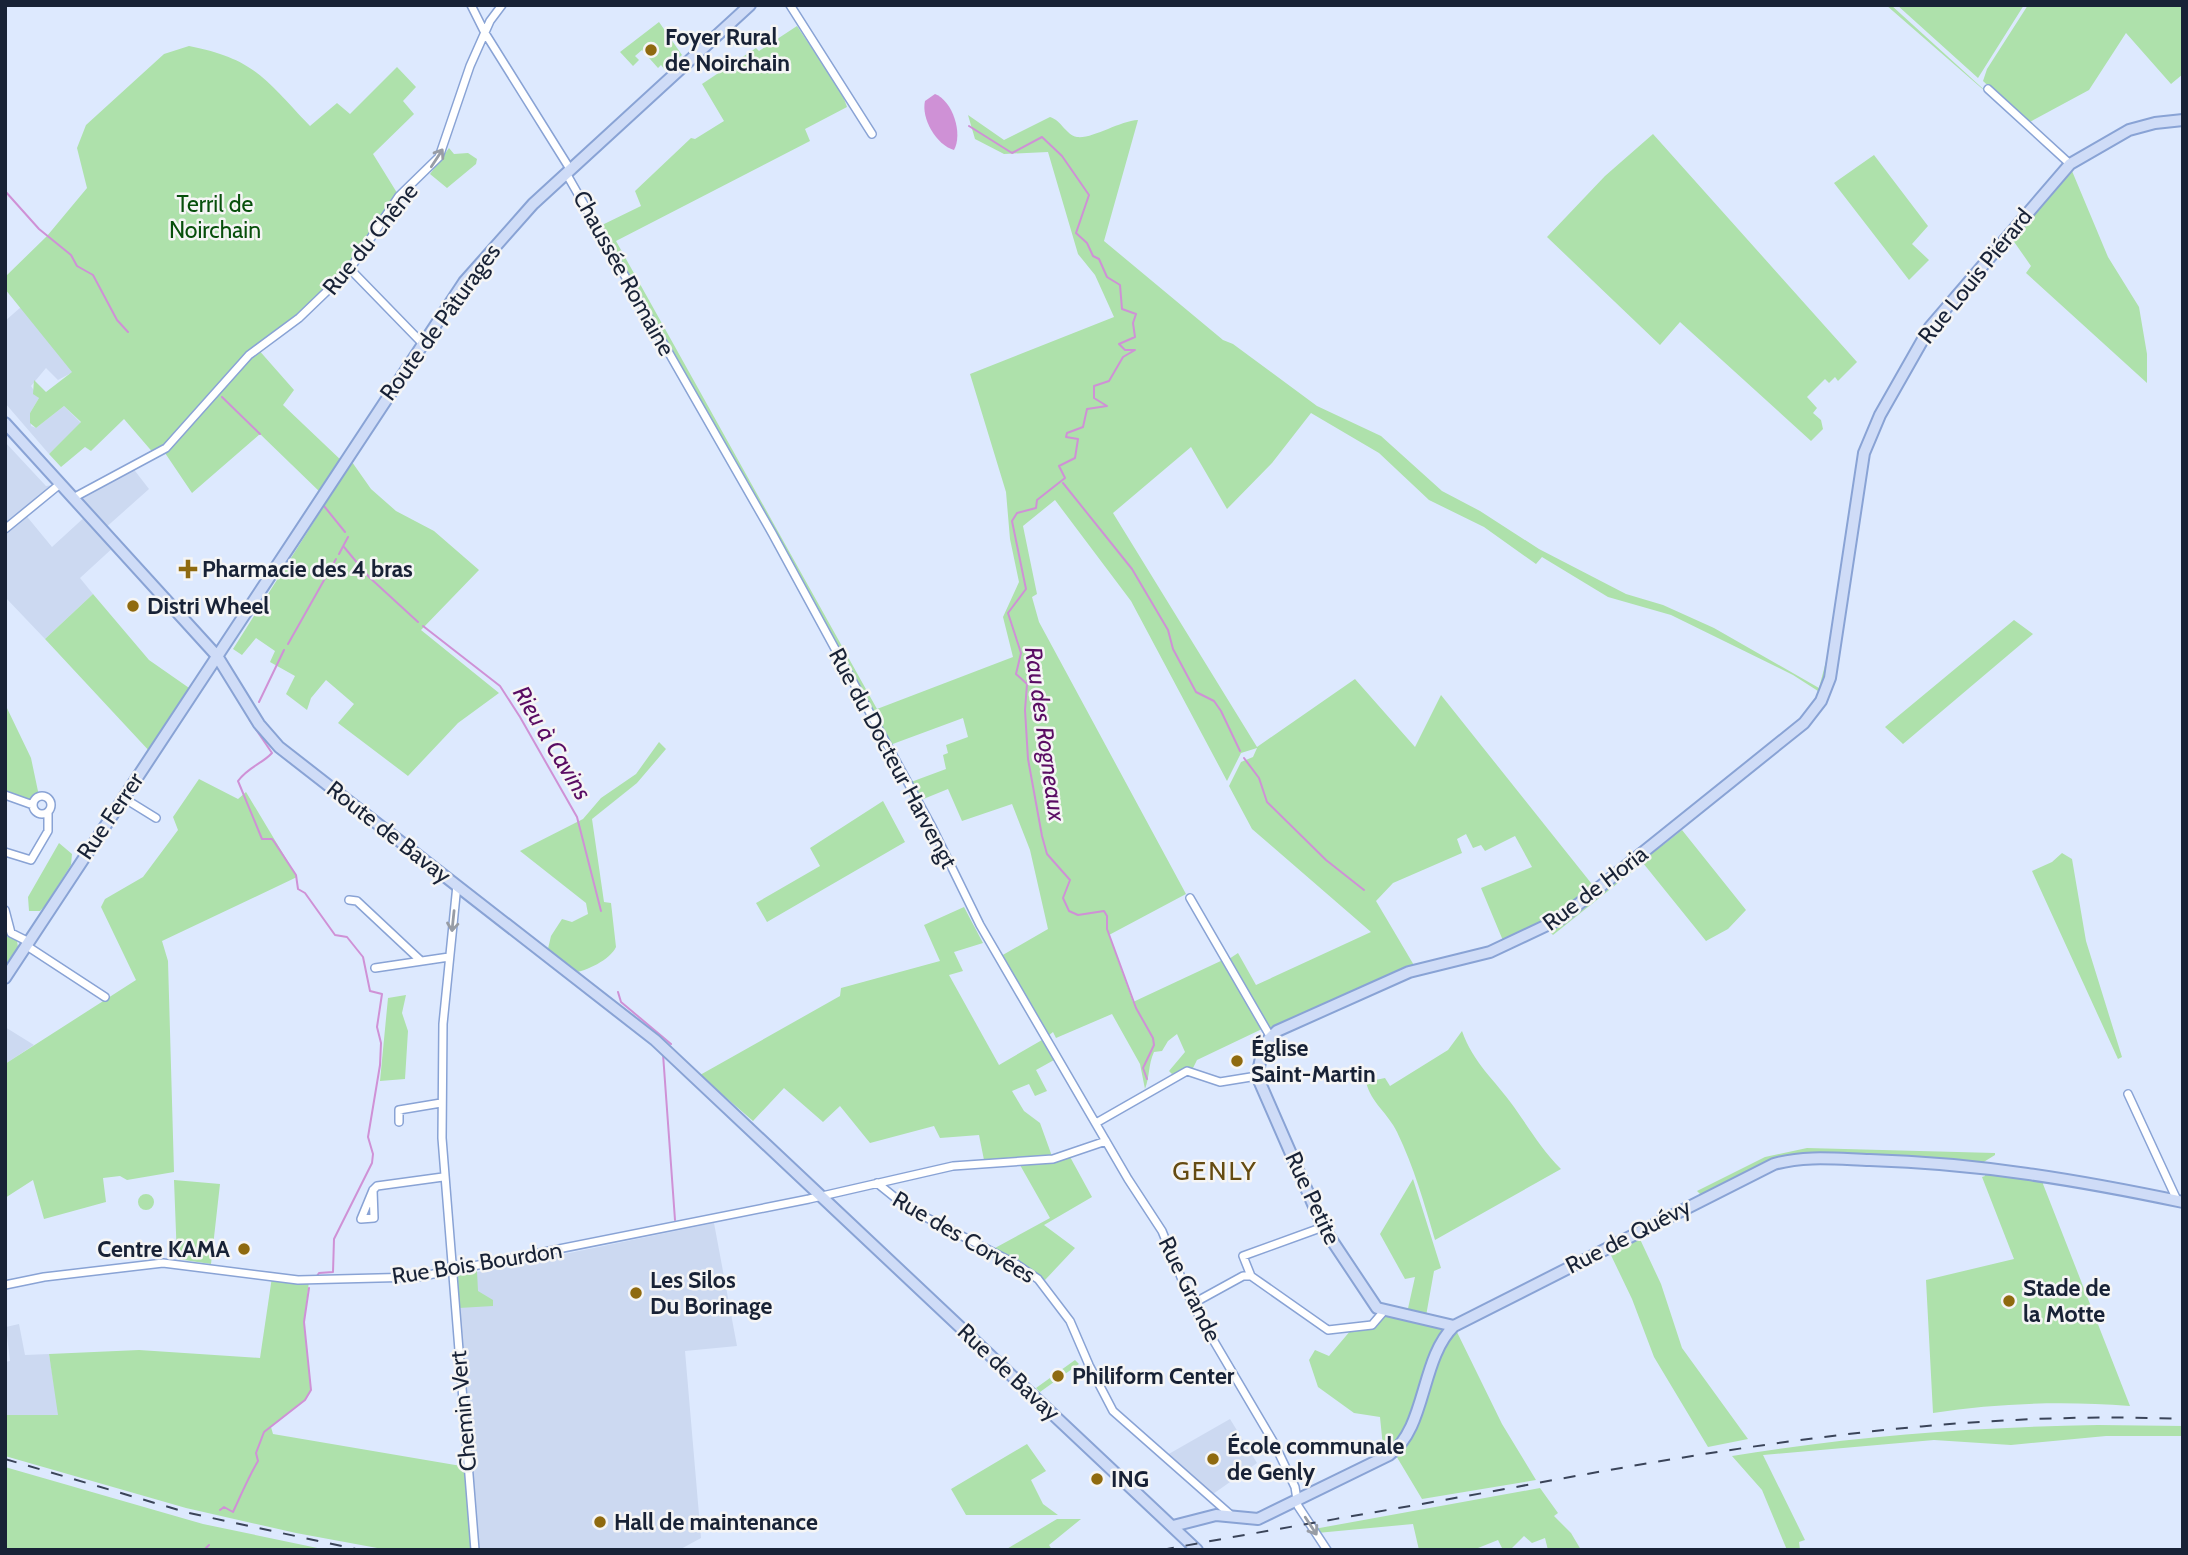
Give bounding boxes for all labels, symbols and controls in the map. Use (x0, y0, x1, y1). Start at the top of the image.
place label: Foyer Rural de Noirchain (665, 23, 790, 77)
marker: Foyer Rural de Noirchain (643, 42, 659, 58)
one-way arrow (429, 149, 444, 168)
street label: Rue du Chêne (316, 177, 424, 301)
street label: Chaussée Romaine (567, 186, 681, 361)
park label: Terril de Noirchain (169, 190, 261, 244)
street label: Rue Louis Piérard (1912, 203, 2038, 349)
street label: Route de Pâturages (374, 238, 506, 406)
place label: Pharmacie des 4 bras (202, 555, 413, 583)
marker: Pharmacie des 4 bras (180, 561, 196, 577)
place label: Distri Wheel (147, 592, 269, 620)
marker: Distri Wheel (125, 598, 141, 614)
street label: Rue du Docteur Harvengt (823, 643, 963, 873)
water label: Rau des Rogneaux (1019, 645, 1072, 823)
water label: Rieu à Cavins (507, 680, 598, 805)
street label: Rue Ferrer (71, 767, 150, 865)
street label: Route de Bavay (321, 775, 457, 889)
street label: Rue de Horia (1537, 839, 1653, 937)
one-way arrow (446, 909, 459, 931)
place label: Église Saint-Martin (1251, 1034, 1376, 1088)
marker: Église Saint-Martin (1229, 1053, 1245, 1069)
street label: Rue Petite (1279, 1147, 1347, 1249)
district label: GENLY (1172, 1155, 1258, 1187)
street label: Rue des Corvées (888, 1185, 1040, 1289)
street label: Rue de Quévy (1561, 1192, 1696, 1279)
street label: Rue Grande (1153, 1232, 1228, 1346)
place label: Centre KAMA (97, 1235, 231, 1263)
street label: Rue Bois Bourdon (390, 1236, 564, 1290)
marker: Centre KAMA (236, 1241, 252, 1257)
place label: Les Silos Du Borinage (650, 1266, 772, 1320)
place label: Stade de la Motte (2023, 1274, 2111, 1328)
marker: Les Silos Du Borinage (628, 1285, 644, 1301)
marker: Stade de la Motte (2001, 1293, 2017, 1309)
street label: Rue de Bavay (952, 1317, 1066, 1427)
street label: Chemin Vert (444, 1349, 482, 1472)
place label: Philiform Center (1072, 1362, 1235, 1390)
marker: Philiform Center (1050, 1368, 1066, 1384)
place label: École communale de Genly (1227, 1432, 1404, 1486)
marker: École communale de Genly (1205, 1451, 1221, 1467)
place label: ING (1111, 1465, 1149, 1493)
marker: ING (1089, 1471, 1105, 1487)
place label: Hall de maintenance (614, 1508, 818, 1536)
marker: Hall de maintenance (592, 1514, 608, 1530)
one-way arrow (1303, 1516, 1318, 1535)

